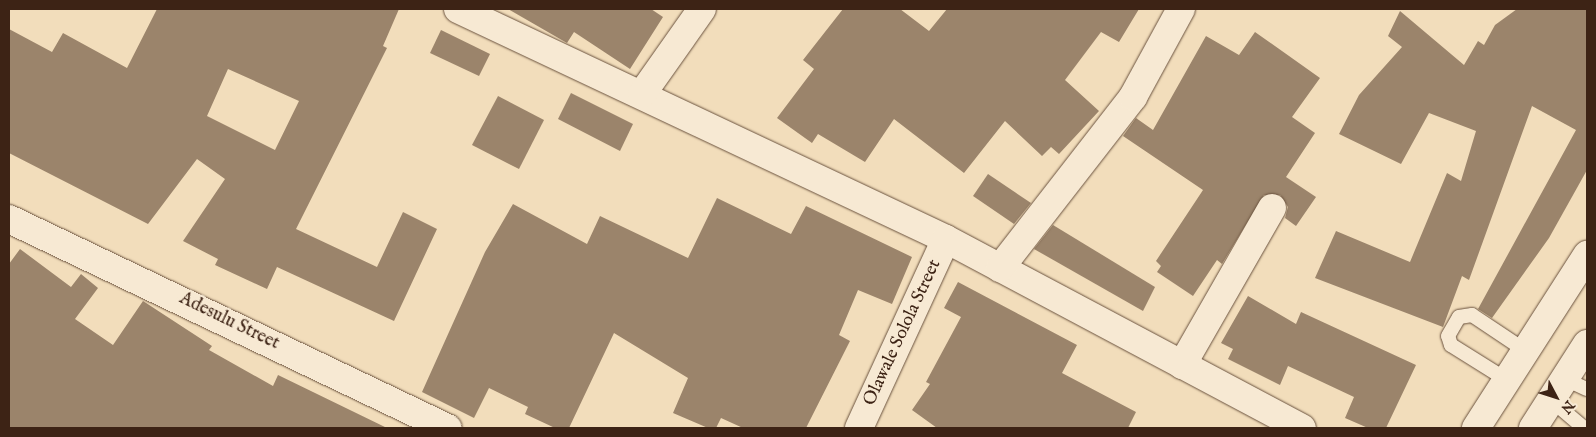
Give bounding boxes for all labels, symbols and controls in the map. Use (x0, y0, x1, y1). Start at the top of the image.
street label: Olawale Solola Street (860, 257, 946, 409)
street label: Adesulu Street (176, 289, 282, 355)
north arrow (1531, 372, 1581, 422)
text: N (1557, 396, 1578, 417)

